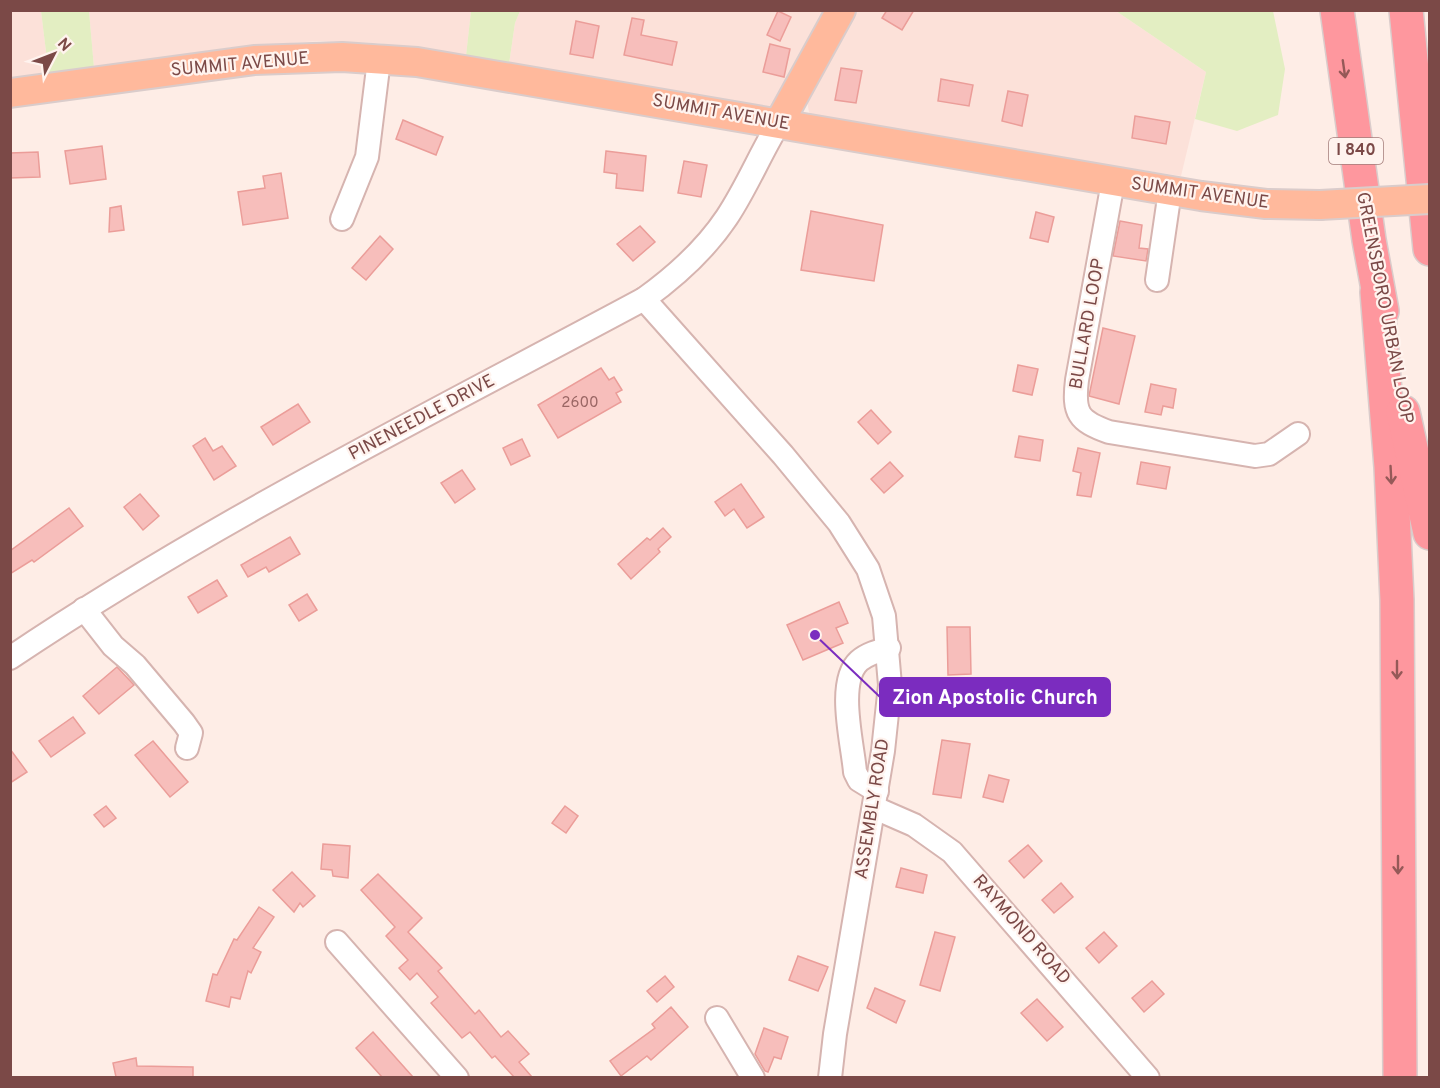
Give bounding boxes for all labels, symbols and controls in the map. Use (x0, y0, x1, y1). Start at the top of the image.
north arrow (24, 24, 84, 84)
text: N (52, 34, 75, 56)
street label: SUMMIT AVENUE (170, 47, 310, 83)
one-way arrow (1339, 58, 1350, 78)
street label: SUMMIT AVENUE (651, 90, 791, 136)
road number: I 840 (1329, 138, 1383, 164)
street label: SUMMIT AVENUE (1130, 173, 1270, 215)
street label: GREENSBORO URBAN LOOP (1350, 190, 1418, 426)
street label: BULLARD LOOP (1065, 257, 1111, 391)
street label: PINENEEDLE DRIVE (345, 370, 499, 466)
house number: 2600 (561, 394, 599, 413)
one-way arrow (1386, 465, 1397, 485)
one-way arrow (1391, 660, 1403, 680)
callout: Zion Apostolic Church (880, 678, 1110, 716)
text: Zion Apostolic Church (892, 686, 1098, 712)
street label: ASSEMBLY ROAD (851, 737, 895, 881)
one-way arrow (1392, 855, 1404, 875)
street label: RAYMOND ROAD (967, 870, 1075, 990)

